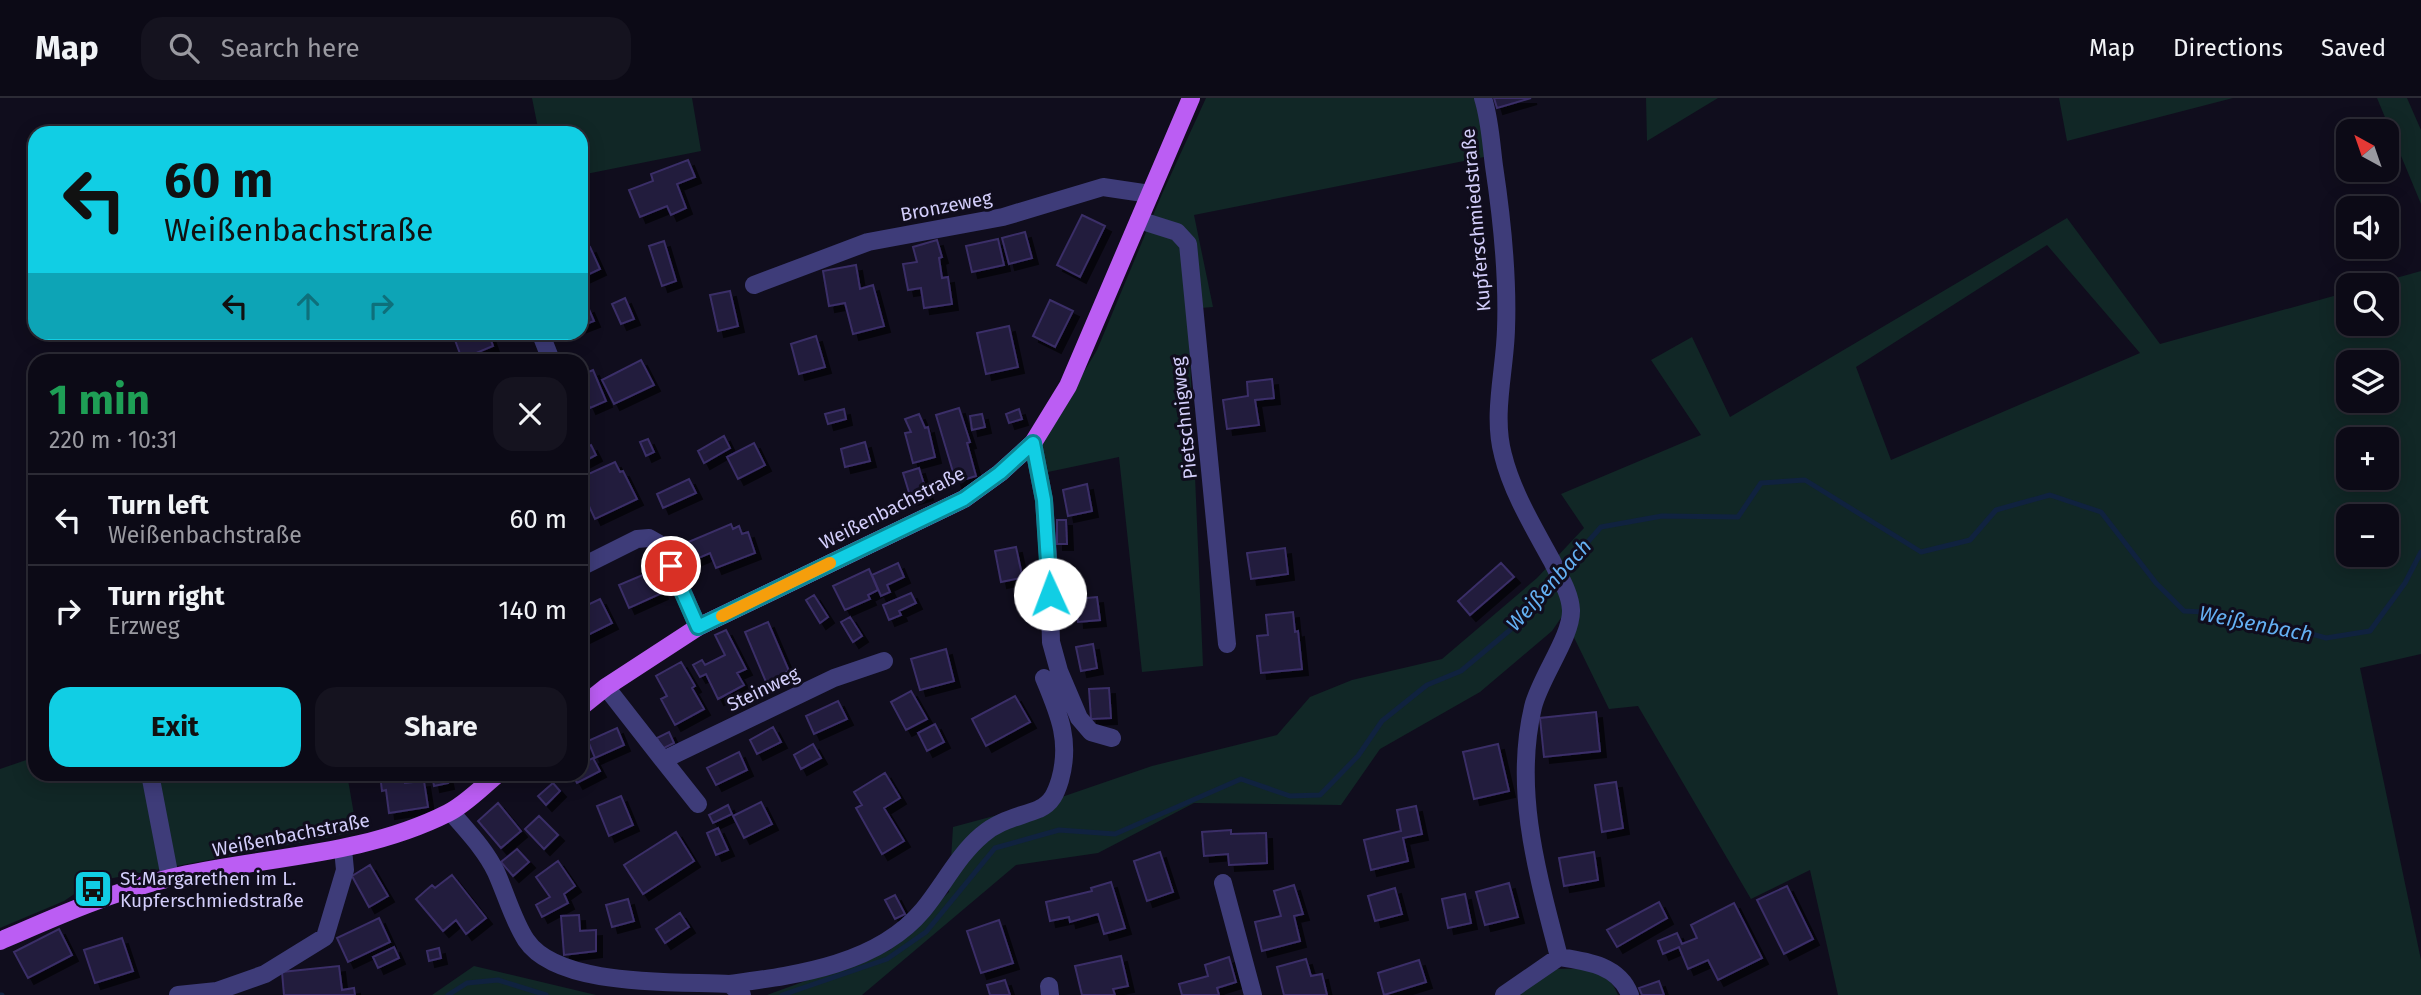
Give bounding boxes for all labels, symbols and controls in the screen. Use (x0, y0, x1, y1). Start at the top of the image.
search box (141, 17, 631, 80)
text: Map (35, 28, 99, 68)
icon: search (165, 29, 203, 67)
text: Search here (221, 33, 360, 64)
text: Map (2089, 34, 2135, 62)
text: Directions (2173, 34, 2283, 62)
text: Saved (2321, 34, 2386, 62)
north arrow (2336, 119, 2399, 182)
map controls (2336, 119, 2399, 567)
street label: Kupferschmiedstraße (1457, 127, 1495, 313)
text: 60 m (164, 151, 273, 210)
icon: left (49, 154, 140, 245)
street label: Bronzeweg (898, 186, 994, 226)
button: sound (2336, 196, 2399, 259)
text: Weißenbachstraße (164, 211, 433, 249)
button: search (2336, 273, 2399, 336)
icon: left (216, 287, 254, 325)
icon: ahead (289, 287, 327, 325)
icon: right (362, 287, 400, 325)
button: layers (2336, 350, 2399, 413)
street label: Pietschnigweg (1166, 356, 1202, 480)
text: 1 min (49, 375, 150, 425)
button: close (493, 377, 567, 451)
text: 220 m · 10:31 (49, 426, 178, 454)
button: + (2336, 427, 2399, 490)
street label: Weißenbachstraße (816, 461, 968, 555)
text: Turn left (108, 490, 209, 521)
icon: left (49, 501, 87, 539)
text: 60 m (509, 504, 567, 535)
button: − (2336, 504, 2399, 567)
text: Weißenbachstraße (108, 521, 302, 549)
water label: Weißenbach (1501, 533, 1597, 637)
pin (641, 536, 701, 596)
icon: arrive (652, 547, 690, 585)
position arrow (1013, 557, 1087, 631)
text: Turn right (108, 581, 225, 612)
icon: right (49, 592, 87, 630)
text: 140 m (498, 595, 567, 626)
water label: Weißenbach (2197, 600, 2315, 648)
text: Erzweg (108, 612, 180, 640)
street label: Steinweg (723, 662, 803, 716)
button: Exit (49, 687, 301, 767)
button: Share (315, 687, 567, 767)
street label: Weißenbachstraße (210, 808, 372, 862)
place label: St.Margarethen im L. Kupferschmiedstraße (120, 867, 304, 912)
bus stop icon: St.Margarethen im L. Kupferschmiedstraße (72, 868, 114, 910)

